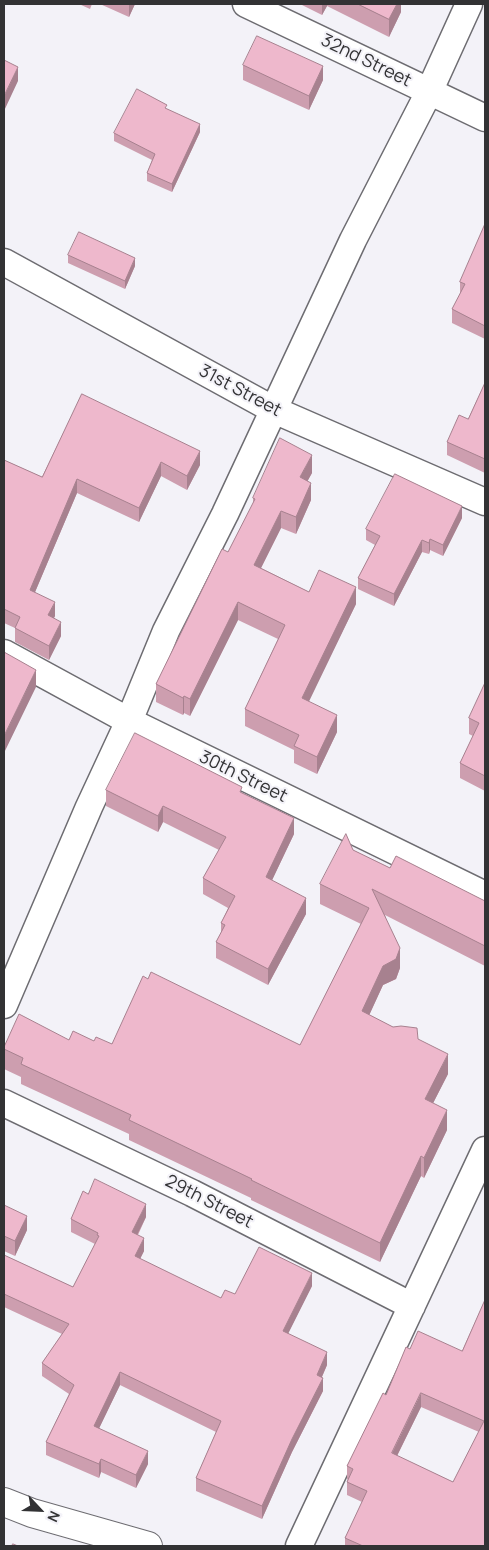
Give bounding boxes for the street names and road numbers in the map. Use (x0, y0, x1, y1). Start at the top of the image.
street label: 32nd Street (317, 30, 415, 92)
street label: 31st Street (195, 360, 285, 422)
street label: 30th Street (195, 746, 291, 808)
street label: 29th Street (161, 1171, 257, 1233)

